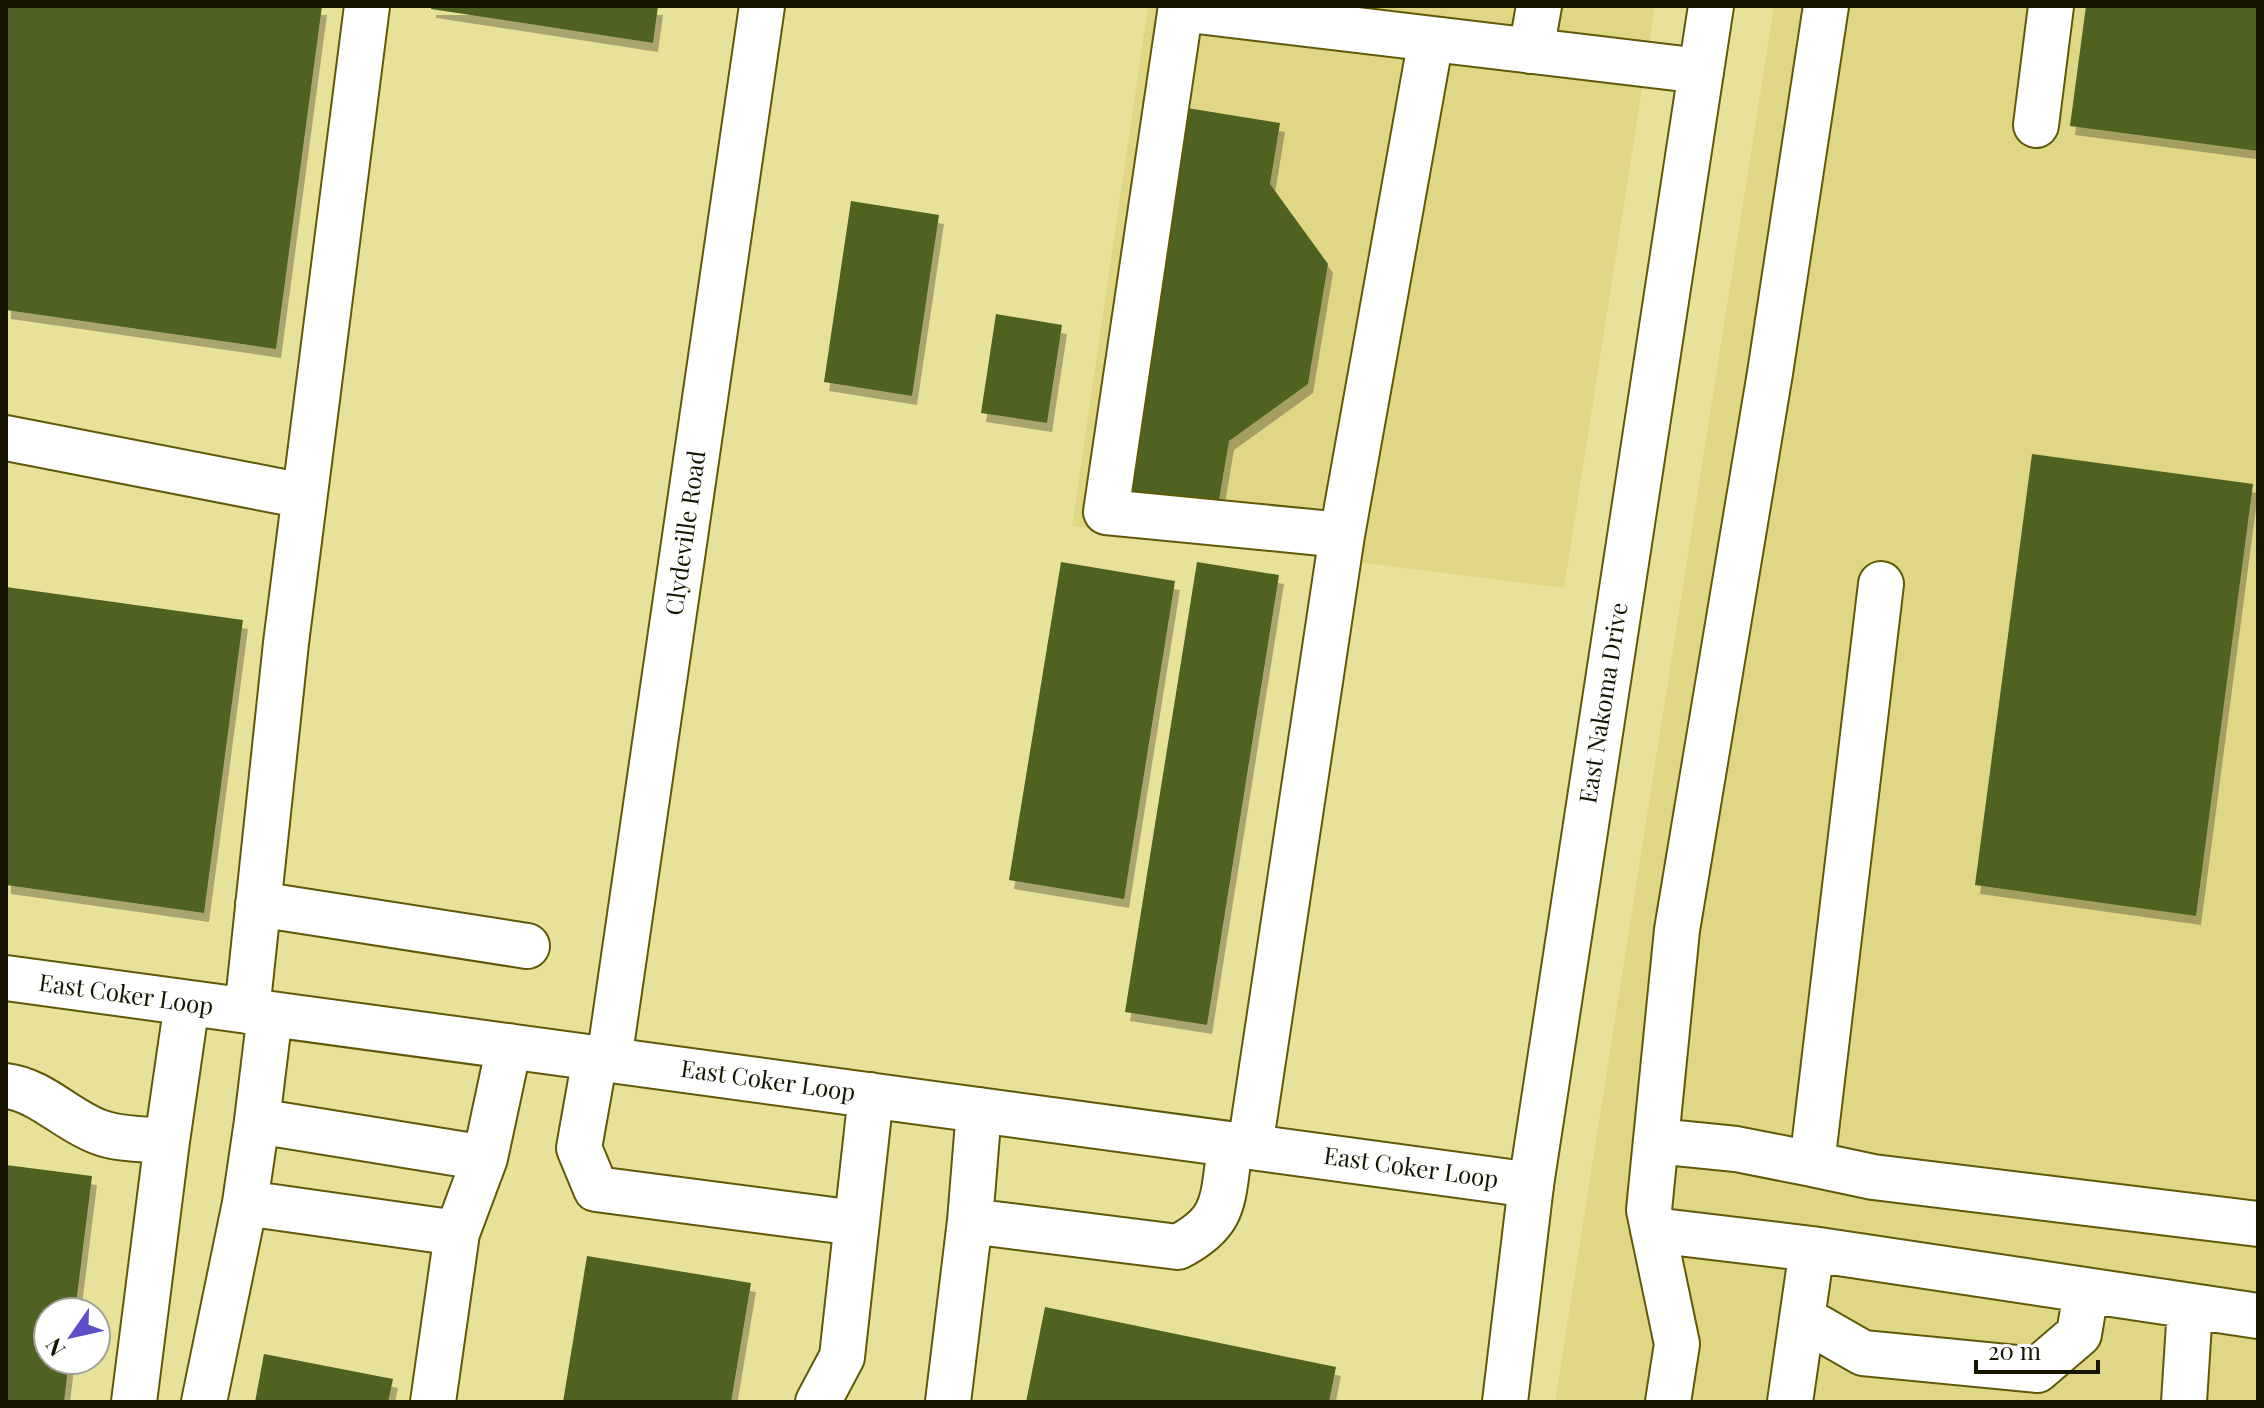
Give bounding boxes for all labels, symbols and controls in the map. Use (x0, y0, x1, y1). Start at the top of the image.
street label: Clydeville Road (657, 448, 711, 617)
street label: East Nakoma Drive (1570, 600, 1634, 806)
street label: East Coker Loop (37, 965, 216, 1021)
street label: East Coker Loop (679, 1051, 858, 1107)
street label: East Coker Loop (1322, 1138, 1501, 1194)
north arrow (32, 1296, 112, 1376)
scale bar (1976, 1324, 2098, 1374)
text: N (38, 1333, 71, 1363)
text: 20 m (1988, 1334, 2041, 1366)

